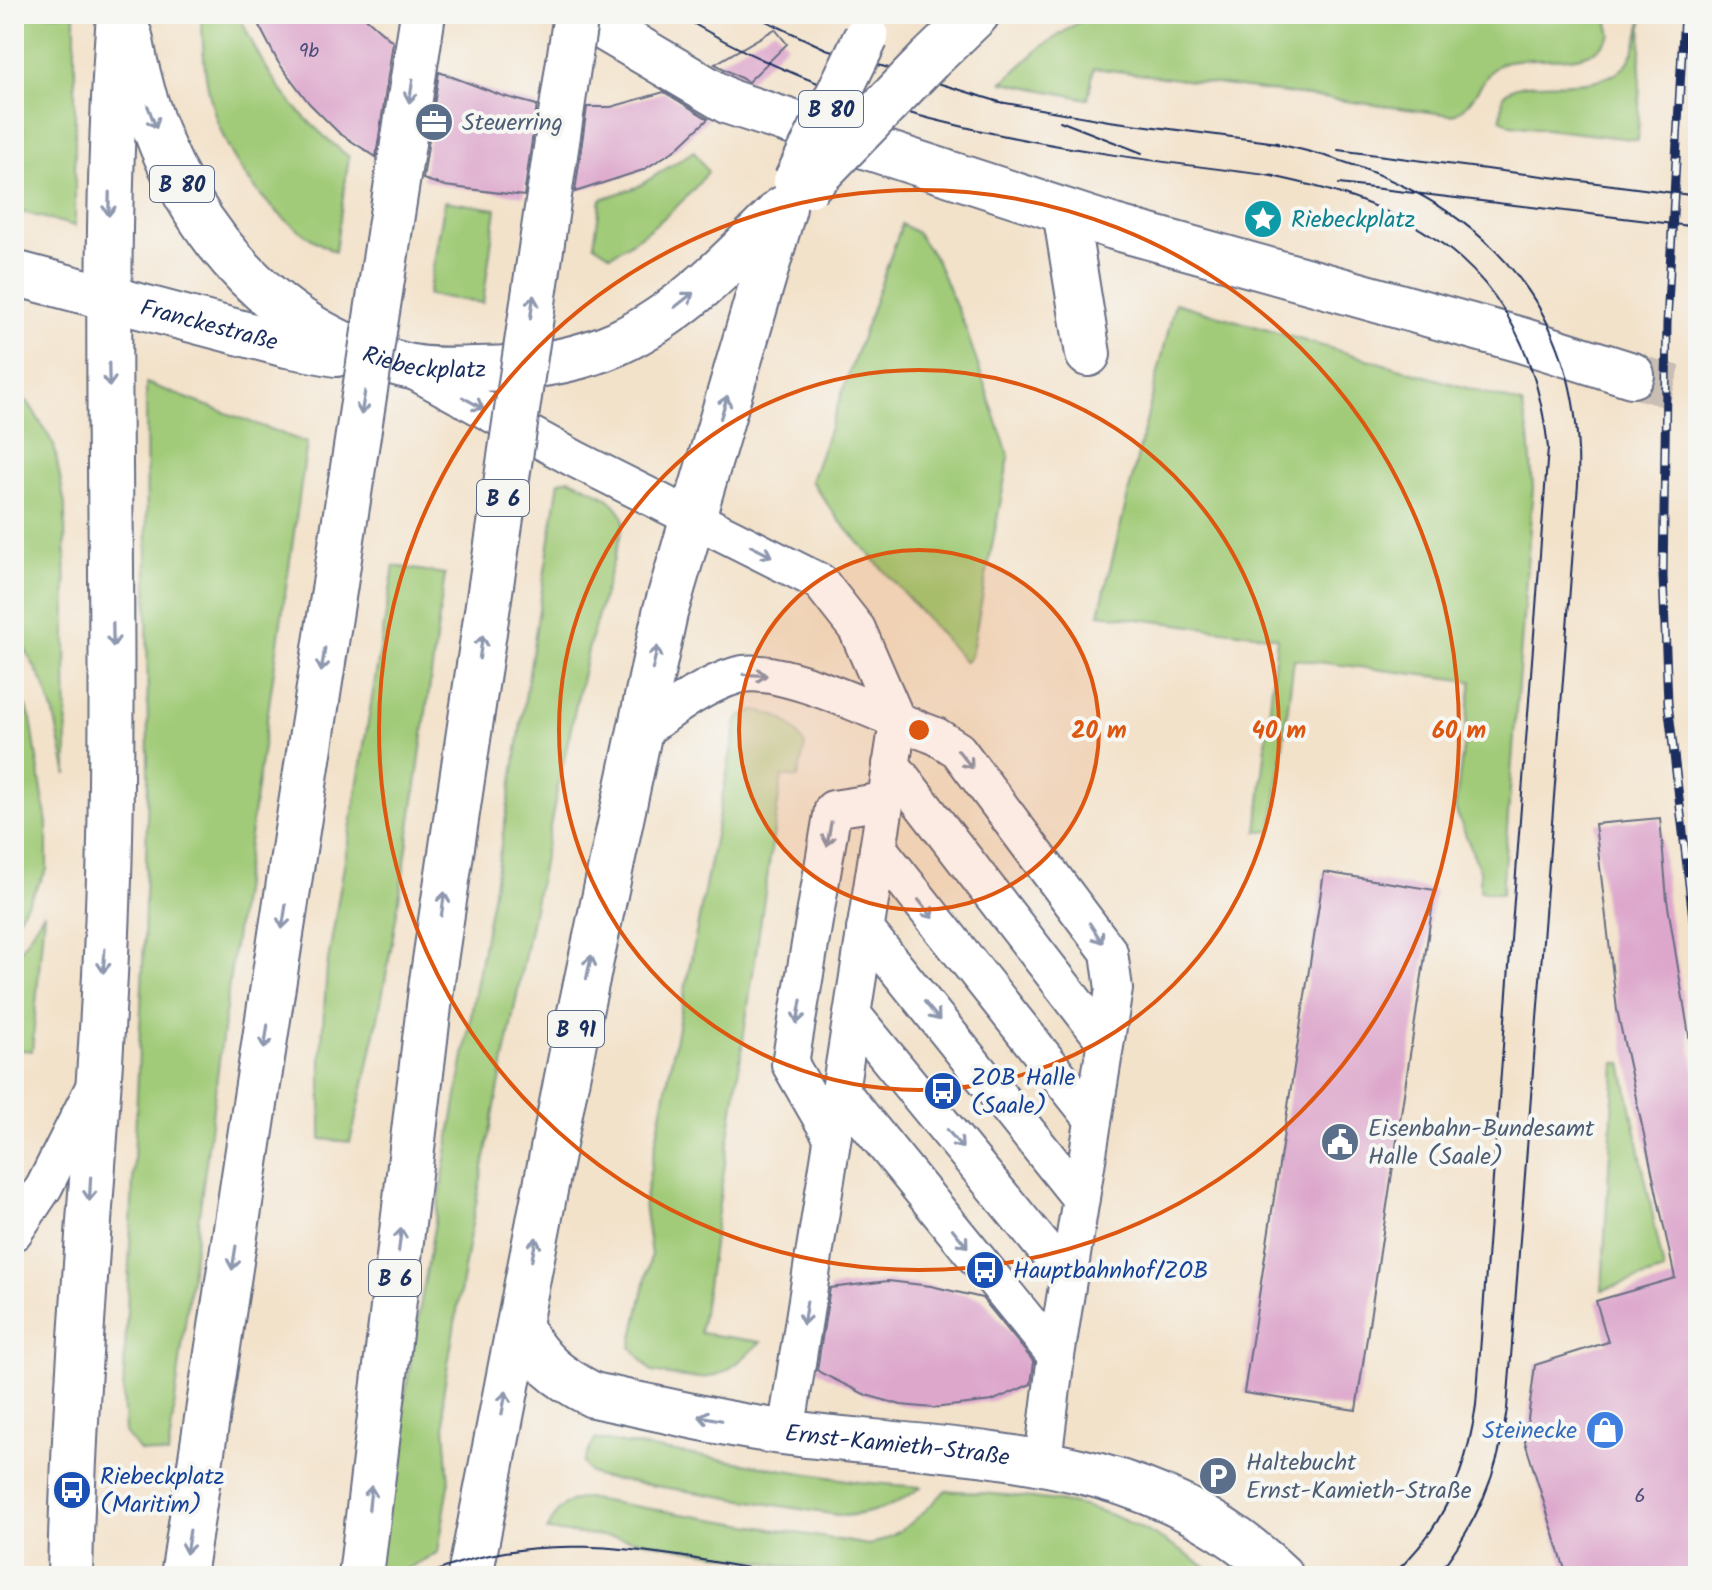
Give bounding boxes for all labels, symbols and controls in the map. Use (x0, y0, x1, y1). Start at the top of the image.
house number: 9b (299, 36, 320, 68)
one-way arrow (403, 78, 418, 103)
road number: B 80 (799, 91, 863, 127)
office icon: Steuerring (413, 101, 455, 143)
one-way arrow (146, 104, 160, 129)
place label: Steuerring (462, 104, 563, 143)
road number: B 80 (150, 166, 214, 202)
one-way arrow (101, 190, 117, 217)
place icon: Riebeckplatz (1242, 198, 1284, 240)
place label: Riebeckplatz (1291, 201, 1415, 240)
street label: Franckestraße (136, 289, 282, 363)
one-way arrow (673, 291, 694, 308)
one-way arrow (525, 295, 540, 320)
street label: Riebeckplatz (357, 336, 486, 391)
one-way arrow (101, 361, 117, 388)
one-way arrow (355, 390, 370, 416)
one-way arrow (718, 395, 732, 420)
one-way arrow (461, 396, 485, 412)
road number: B 6 (477, 480, 529, 516)
one-way arrow (749, 544, 773, 560)
one-way arrow (105, 621, 121, 648)
one-way arrow (474, 635, 489, 660)
one-way arrow (648, 645, 663, 671)
one-way arrow (315, 647, 330, 673)
one-way arrow (741, 668, 768, 683)
text: 20 m (1071, 712, 1127, 751)
text: 40 m (1252, 712, 1306, 751)
text: 60 m (1432, 712, 1486, 751)
centre of rings (905, 716, 933, 744)
one-way arrow (955, 749, 973, 770)
one-way arrow (820, 821, 835, 847)
one-way arrow (436, 892, 451, 917)
one-way arrow (918, 898, 935, 919)
one-way arrow (276, 904, 291, 930)
one-way arrow (1088, 921, 1104, 944)
one-way arrow (96, 947, 111, 974)
one-way arrow (582, 954, 597, 980)
one-way arrow (790, 999, 805, 1024)
one-way arrow (922, 1001, 940, 1022)
road number: B 91 (548, 1011, 604, 1047)
one-way arrow (258, 1024, 273, 1049)
place label: ZOB Halle (Saale) (971, 1059, 1076, 1126)
bus stop icon: ZOB Halle (Saale) (922, 1070, 964, 1112)
place label: Eisenbahn-Bundesamt Halle (Saale) (1368, 1110, 1595, 1177)
public building icon: Eisenbahn-Bundesamt Halle (Saale) (1319, 1121, 1361, 1163)
one-way arrow (946, 1128, 964, 1149)
one-way arrow (82, 1175, 97, 1202)
one-way arrow (392, 1227, 407, 1254)
one-way arrow (951, 1227, 968, 1248)
one-way arrow (527, 1237, 542, 1263)
one-way arrow (226, 1245, 241, 1270)
bus stop icon: Hauptbahnhof/ZOB (964, 1249, 1006, 1291)
place label: Hauptbahnhof/ZOB (1013, 1252, 1208, 1291)
road number: B 6 (369, 1260, 421, 1296)
one-way arrow (797, 1300, 812, 1325)
one-way arrow (498, 1391, 513, 1416)
shop icon: Steinecke (1584, 1409, 1626, 1451)
one-way arrow (697, 1410, 723, 1425)
place label: Steinecke (1482, 1412, 1577, 1451)
street label: Ernst-Kamieth-Straße (783, 1415, 1013, 1478)
place label: Haltebucht Ernst-Kamieth-Straße (1246, 1444, 1472, 1511)
parking icon: Haltebucht Ernst-Kamieth-Straße (1197, 1455, 1239, 1497)
place label: Riebeckplatz (Maritim) (100, 1458, 224, 1525)
bus stop icon: Riebeckplatz (Maritim) (51, 1469, 93, 1511)
house number: 6 (1634, 1481, 1646, 1513)
one-way arrow (362, 1486, 377, 1512)
one-way arrow (180, 1529, 195, 1555)

